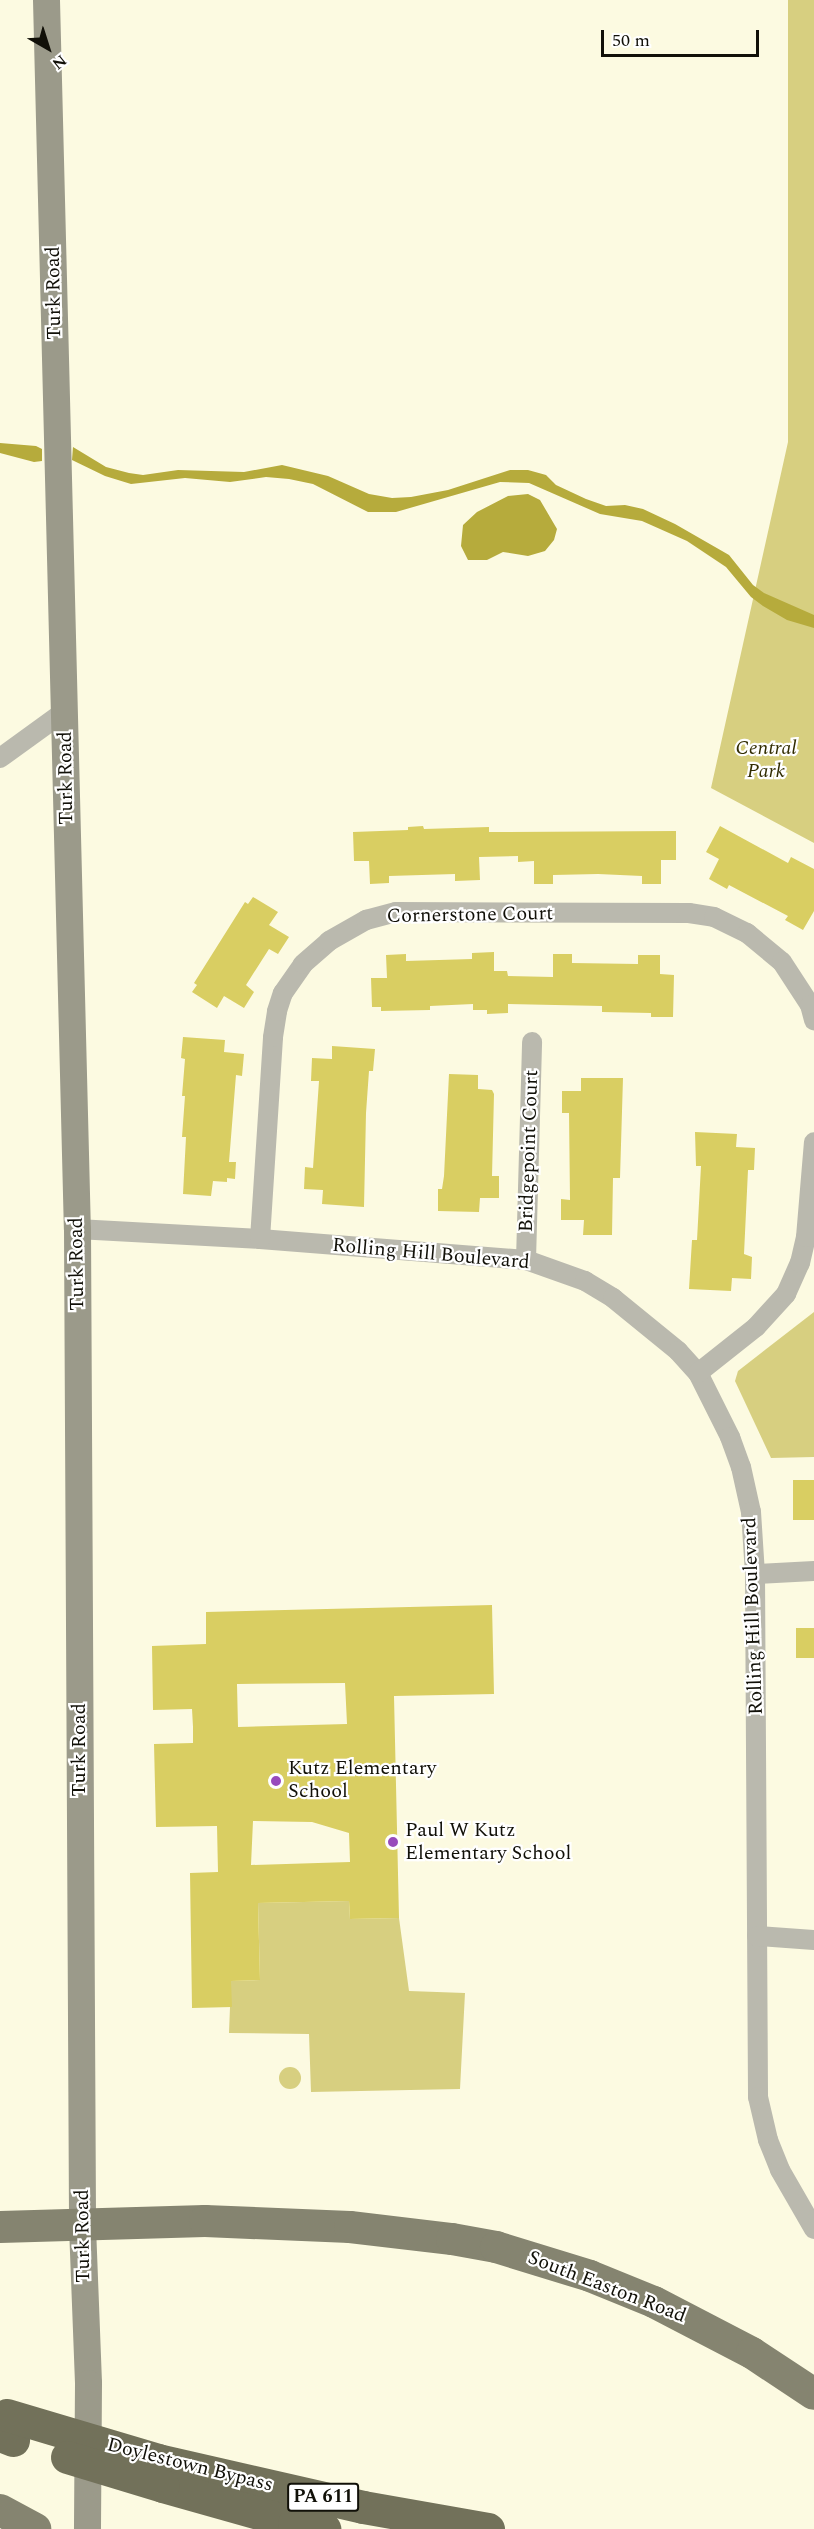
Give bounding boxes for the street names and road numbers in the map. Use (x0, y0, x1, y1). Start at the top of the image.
street label: Turk Road (41, 246, 67, 340)
street label: Turk Road (53, 731, 79, 825)
street label: Cornerstone Court (386, 902, 554, 928)
street label: Bridgepoint Court (514, 1069, 544, 1233)
street label: Turk Road (64, 1217, 90, 1311)
street label: Rolling Hill Boulevard (331, 1233, 531, 1275)
street label: Rolling Hill Boulevard (738, 1517, 768, 1715)
street label: Turk Road (67, 1703, 91, 1797)
street label: Turk Road (70, 2189, 96, 2283)
street label: South Easton Road (524, 2246, 690, 2328)
street label: Doylestown Bypass (104, 2433, 276, 2497)
road number: PA 611 (287, 2482, 359, 2512)

